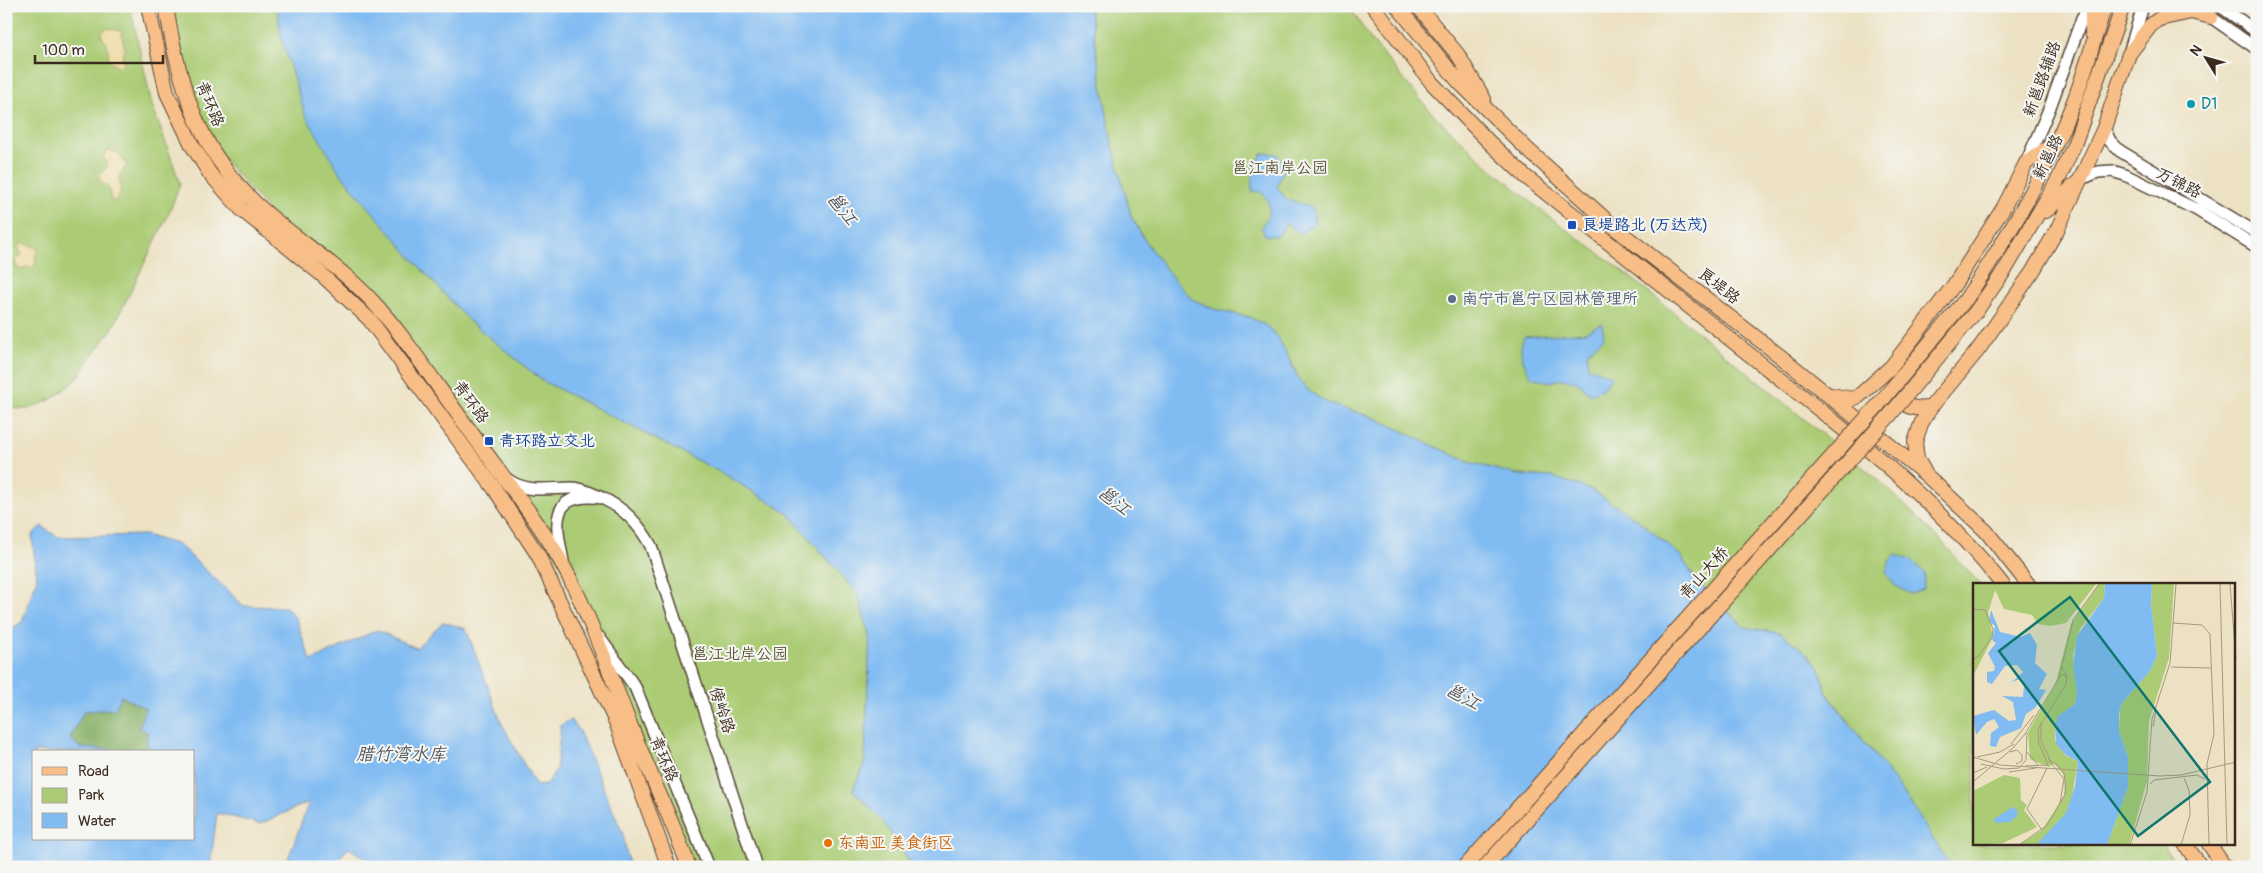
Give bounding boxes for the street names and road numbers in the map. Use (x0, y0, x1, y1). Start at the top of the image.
street label: 新邕路辅路 (2019, 38, 2065, 120)
street label: 青环路 (191, 78, 229, 130)
street label: 新邕路 (2028, 131, 2068, 183)
street label: 万锦路 (2153, 163, 2205, 203)
street label: 良堤路 (1694, 263, 1744, 309)
street label: 青环路 (449, 377, 493, 427)
street label: 青山大桥 (1675, 543, 1733, 603)
street label: 傍岭路 (705, 684, 739, 736)
street label: 青环路 (645, 733, 683, 785)

